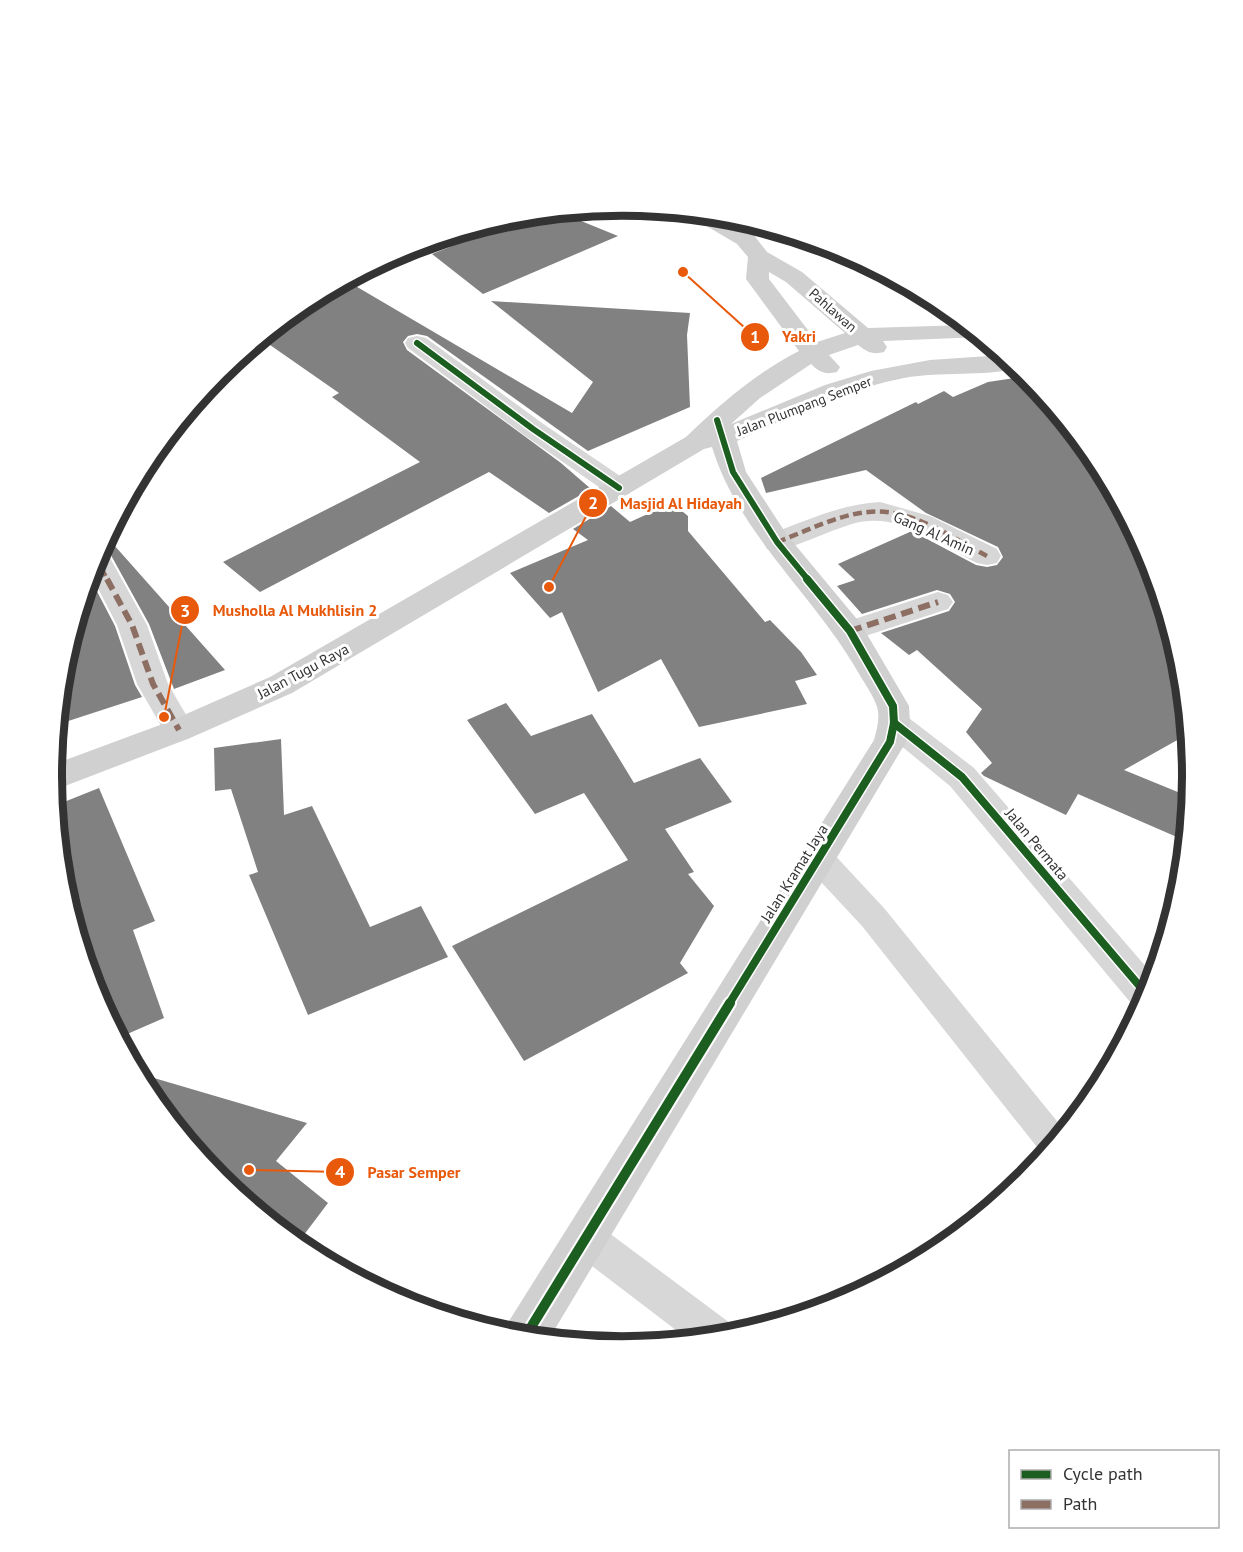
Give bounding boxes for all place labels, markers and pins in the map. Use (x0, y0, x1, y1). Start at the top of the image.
callout: Yakri (740, 320, 828, 354)
callout: Masjid Al Hidayah (578, 486, 755, 520)
callout: Musholla Al Mukhlisin 2 (170, 593, 389, 627)
callout: Pasar Semper (325, 1155, 472, 1189)

